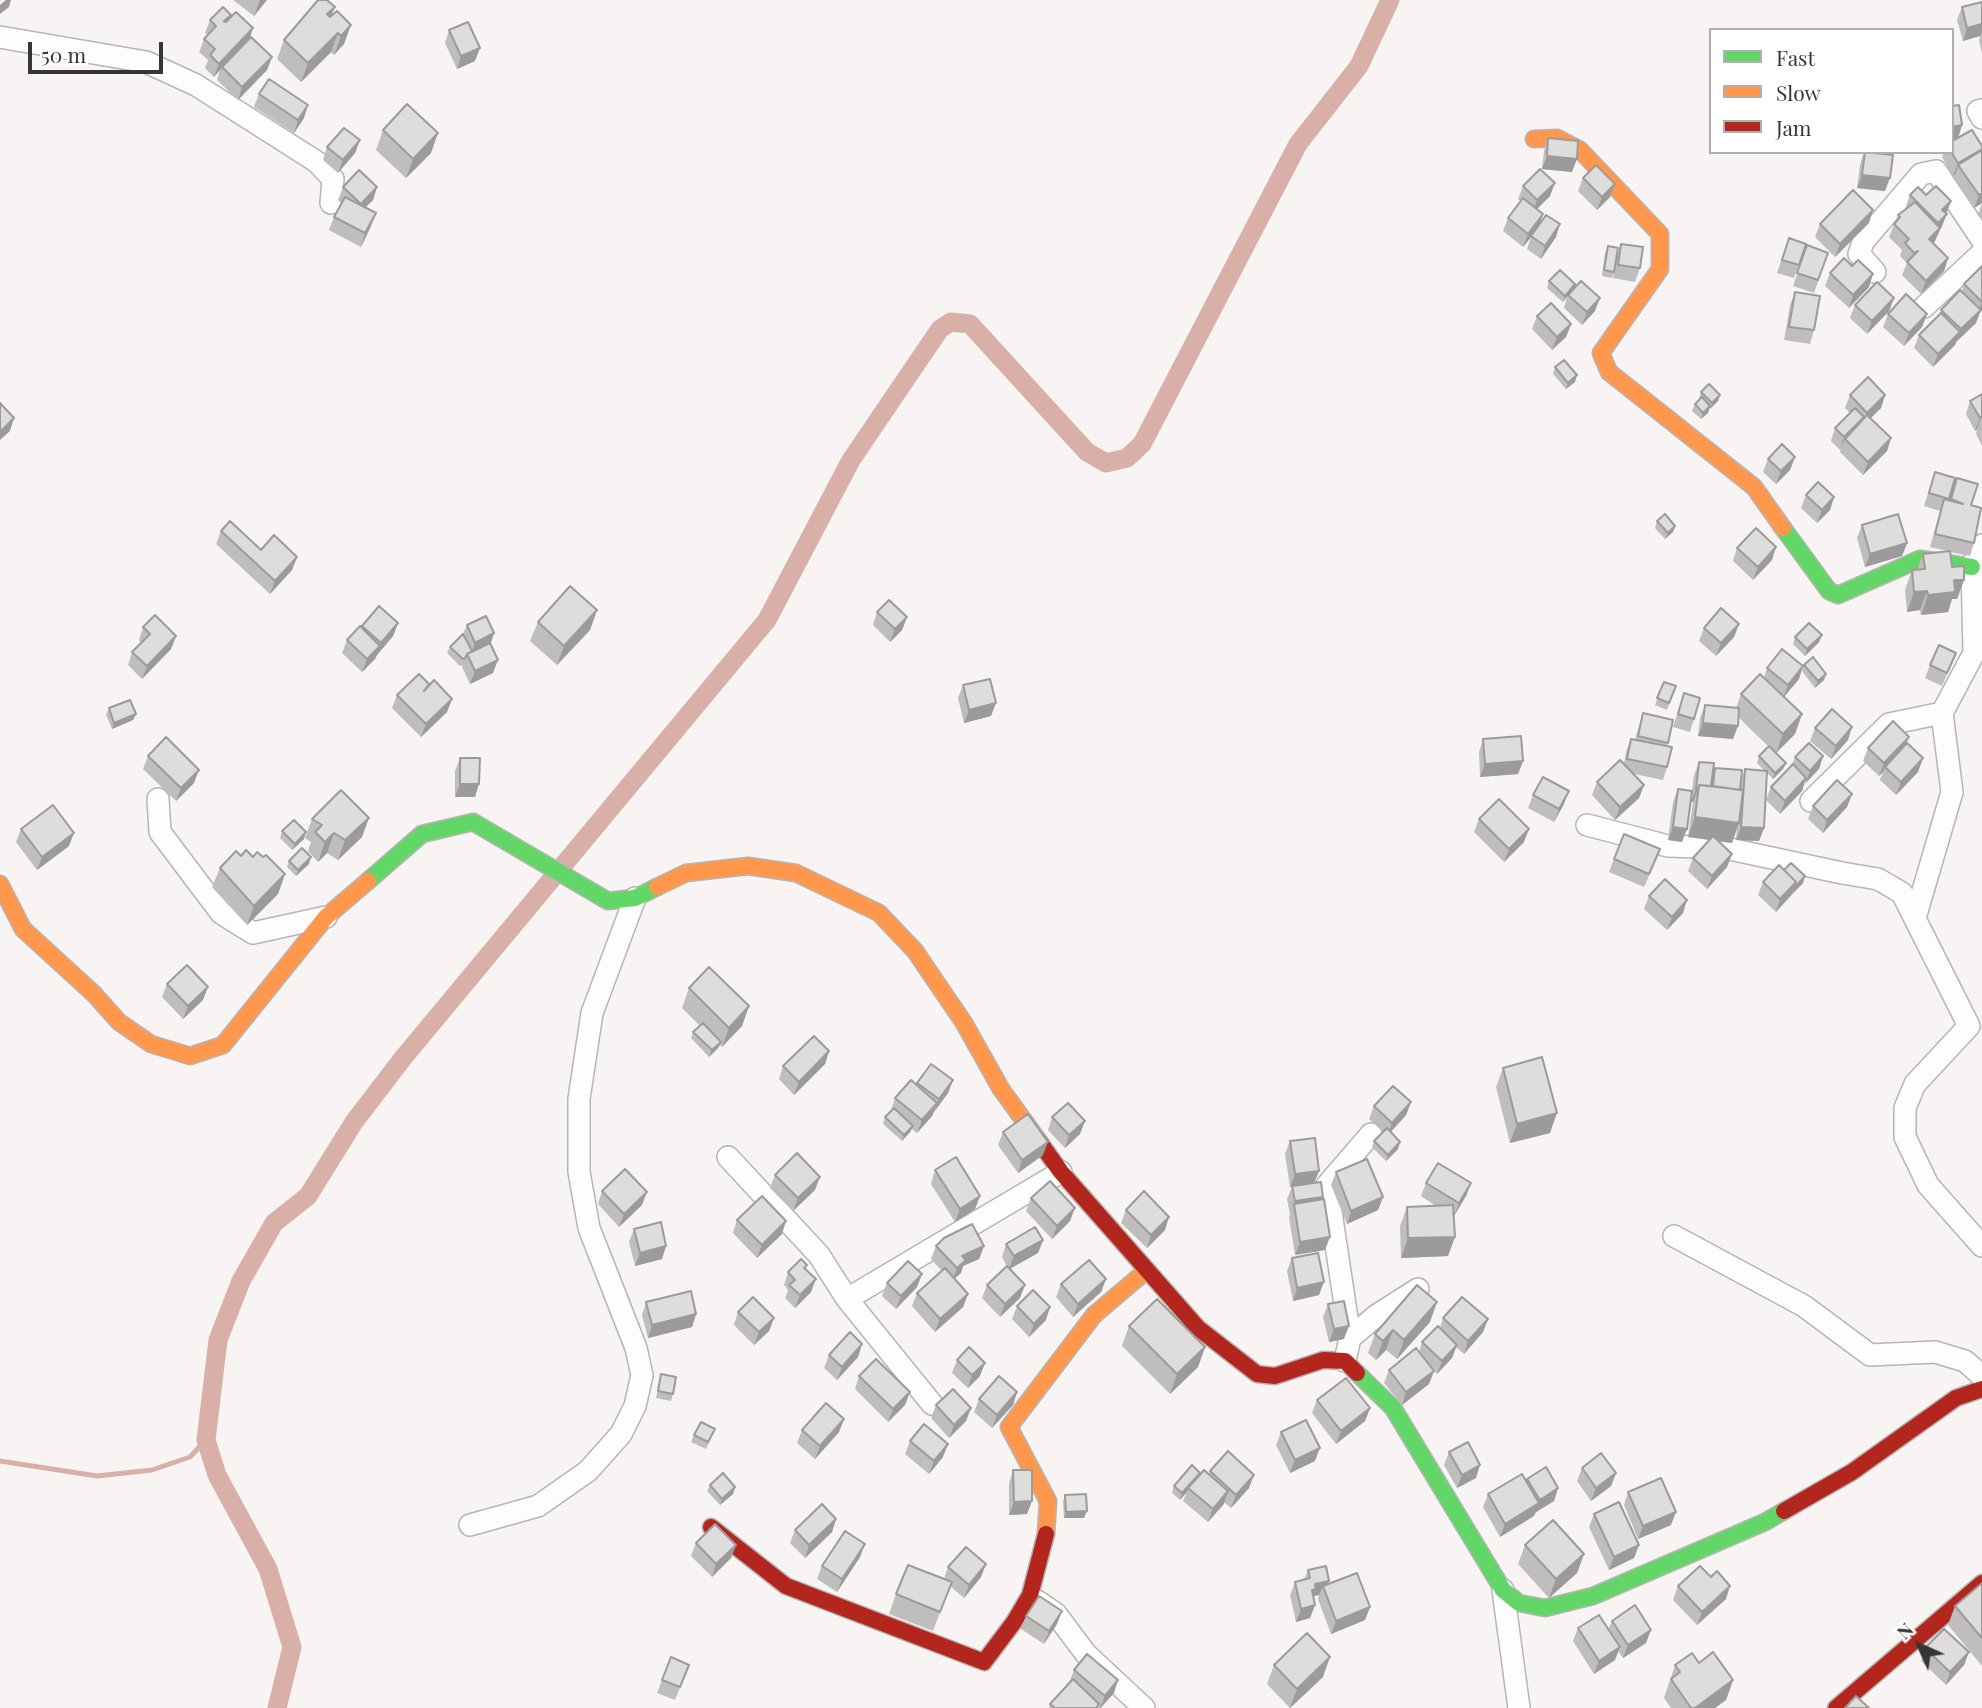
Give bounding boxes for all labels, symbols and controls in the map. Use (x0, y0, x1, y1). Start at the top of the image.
scale bar (32, 28, 166, 72)
legend (1709, 28, 1954, 154)
text: 50 m (41, 40, 86, 68)
text: Fast (1776, 43, 1815, 71)
text: Slow (1776, 78, 1821, 106)
text: Jam (1776, 113, 1812, 141)
north arrow (1884, 1610, 1954, 1680)
text: N (1890, 1616, 1918, 1644)

